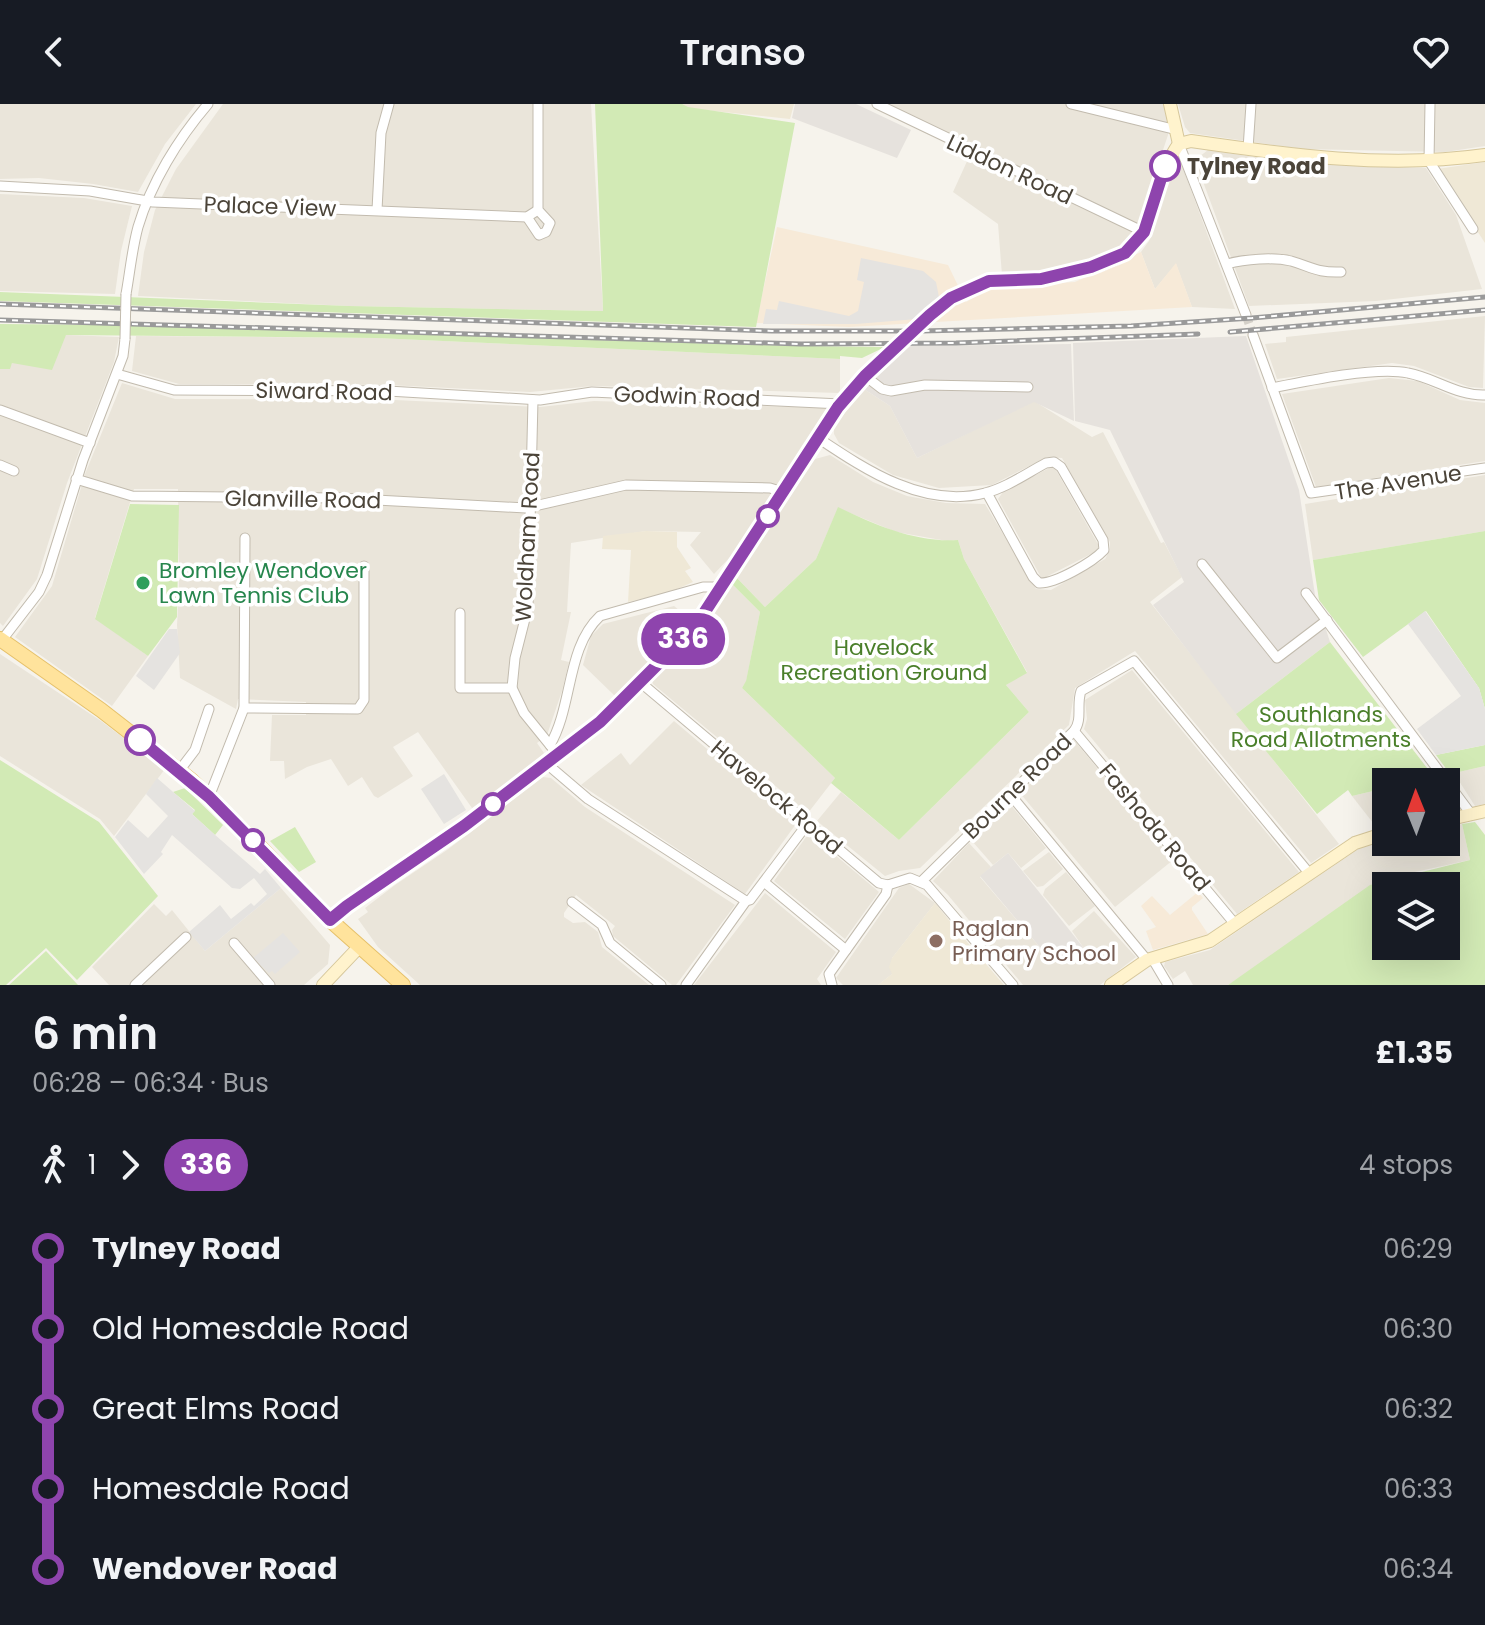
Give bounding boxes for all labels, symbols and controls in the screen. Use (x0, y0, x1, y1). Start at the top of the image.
text: Transo (679, 27, 806, 78)
icon: back (32, 30, 76, 74)
icon: heart (1409, 30, 1453, 74)
street label: Liddon Road (942, 127, 1078, 212)
marker: Tylney Road (1150, 151, 1180, 181)
place label: Tylney Road (1187, 151, 1326, 182)
street label: Palace View (203, 189, 337, 224)
street label: Siward Road (255, 375, 393, 408)
street label: Godwin Road (613, 378, 761, 415)
street label: Woldham Road (508, 451, 547, 623)
street label: The Avenue (1332, 457, 1464, 508)
street label: Glanville Road (224, 483, 382, 516)
unlabelled marker (757, 505, 779, 527)
place label: Bromley Wendover Lawn Tennis Club (159, 555, 367, 611)
marker: Bromley Wendover Lawn Tennis Club (134, 574, 152, 592)
line badge: 336 (637, 613, 729, 665)
text: 336 (657, 619, 709, 658)
park label: Havelock Recreation Ground (781, 632, 987, 688)
park label: Southlands Road Allotments (1231, 699, 1411, 755)
unlabelled marker (125, 725, 155, 755)
street label: Bourne Road (956, 726, 1079, 846)
street label: Havelock Road (704, 733, 849, 862)
street label: Fashoda Road (1092, 757, 1217, 898)
north arrow (1372, 768, 1460, 856)
map controls (1372, 768, 1460, 960)
unlabelled marker (482, 793, 504, 815)
unlabelled marker (242, 829, 264, 851)
button: layers (1372, 872, 1460, 960)
place label: Raglan Primary School (952, 913, 1116, 969)
marker: Raglan Primary School (927, 932, 945, 950)
text: 6 min (32, 1003, 158, 1064)
text: £1.35 (1376, 1031, 1453, 1074)
text: 06:28 – 06:34 · Bus (32, 1065, 269, 1101)
icon: walk (32, 1143, 76, 1187)
icon: forward (108, 1143, 152, 1187)
text: 336 (180, 1145, 232, 1184)
text: 1 (88, 1147, 96, 1183)
text: 4 stops (1359, 1147, 1453, 1183)
text: Tylney Road (92, 1227, 281, 1270)
text: 06:29 (1383, 1231, 1453, 1267)
text: Old Homesdale Road (92, 1307, 409, 1350)
text: 06:30 (1383, 1311, 1453, 1347)
text: Great Elms Road (92, 1387, 340, 1430)
text: 06:32 (1384, 1391, 1453, 1427)
text: Homesdale Road (92, 1467, 350, 1510)
text: 06:33 (1384, 1471, 1453, 1507)
text: Wendover Road (92, 1547, 338, 1590)
text: 06:34 (1383, 1551, 1453, 1587)

